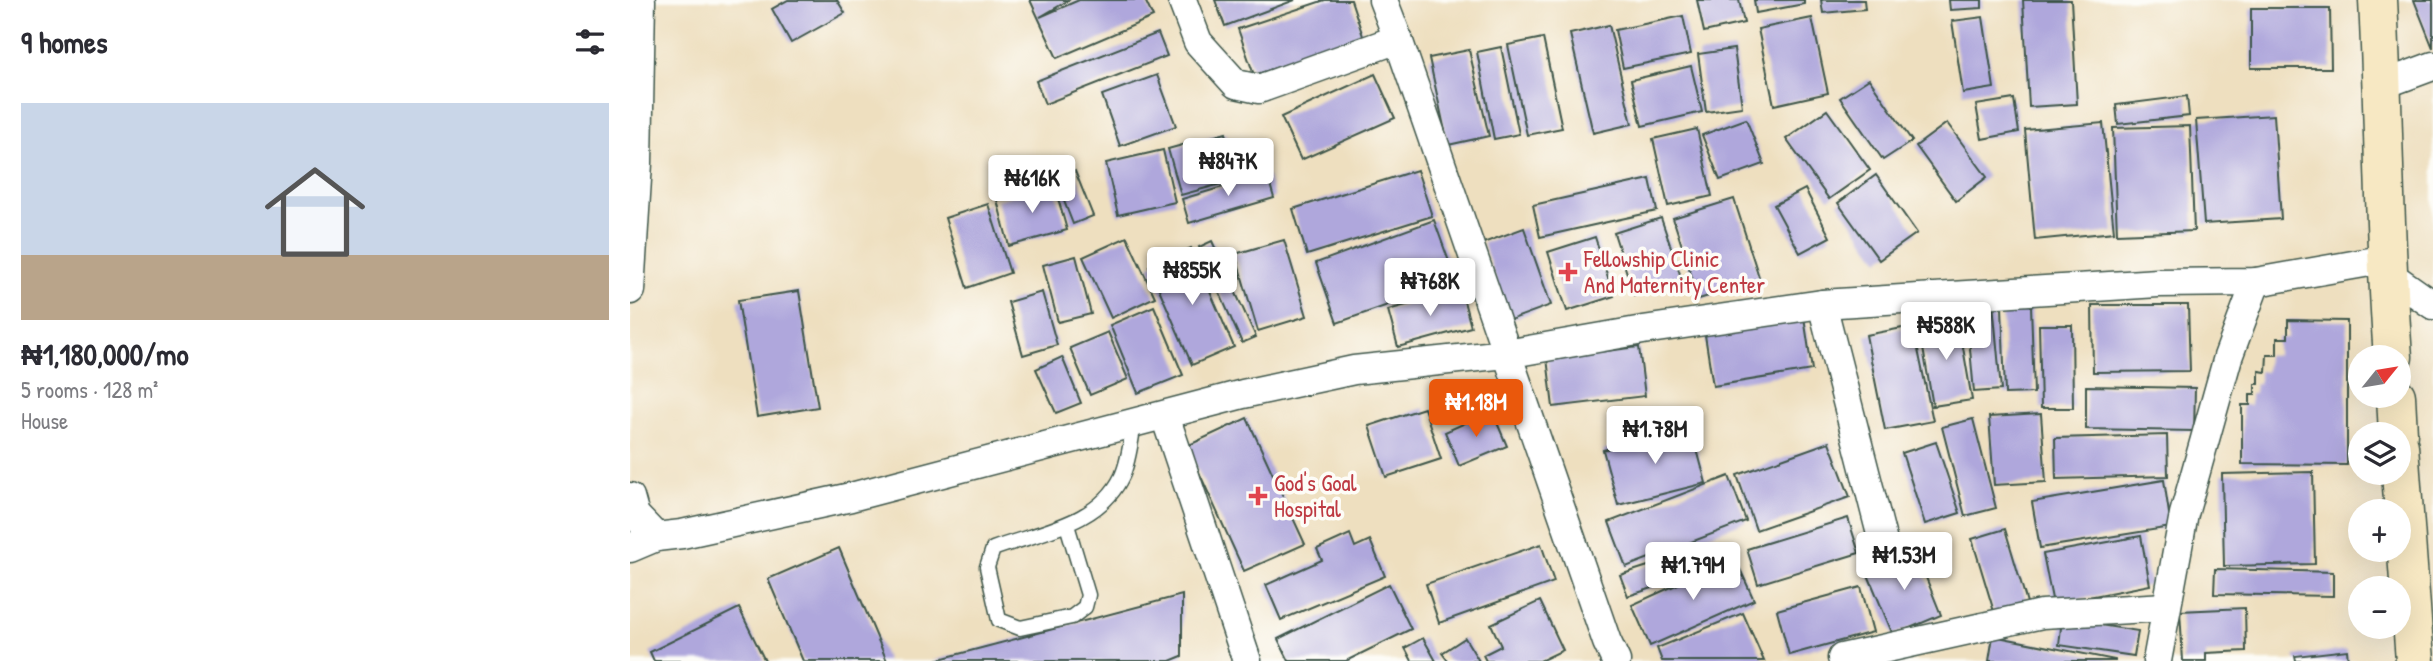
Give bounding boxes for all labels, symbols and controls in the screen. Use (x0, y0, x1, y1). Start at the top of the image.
text: 9 homes (21, 22, 108, 62)
icon: filters (571, 23, 609, 61)
pin: ₦847K (1179, 138, 1277, 198)
text: ₦847K (1199, 145, 1257, 176)
icon: home (252, 149, 378, 275)
pin: ₦616K (983, 156, 1081, 215)
text: ₦616K (1004, 162, 1060, 193)
place label: Fellowship Clinic And Maternity Center (1583, 243, 1765, 300)
pin: ₦855K (1143, 247, 1241, 307)
text: ₦855K (1163, 254, 1221, 285)
pin: ₦768K (1381, 258, 1479, 318)
marker: Fellowship Clinic And Maternity Center (1558, 262, 1578, 282)
text: ₦768K (1400, 265, 1460, 296)
pin: ₦588K (1897, 302, 1995, 362)
text: ₦588K (1917, 309, 1975, 340)
text: ₦1,180,000/mo (21, 334, 189, 374)
north arrow (2348, 345, 2412, 408)
map controls (2348, 345, 2411, 639)
text: 5 rooms · 128 m² (21, 374, 158, 405)
pin: ₦1.18M (1419, 380, 1533, 439)
text: ₦1.18M (1445, 386, 1507, 417)
text: House (21, 405, 68, 436)
pin: ₦1.78M (1598, 406, 1712, 466)
text: ₦1.78M (1623, 413, 1687, 444)
button: layers (2348, 422, 2411, 485)
place label: God's Goal Hospital (1274, 467, 1358, 524)
marker: God's Goal Hospital (1248, 486, 1268, 506)
button: + (2348, 499, 2411, 562)
pin: ₦1.53M (1847, 532, 1961, 592)
text: ₦1.53M (1872, 539, 1936, 570)
pin: ₦1.79M (1636, 542, 1750, 602)
text: ₦1.79M (1661, 549, 1725, 580)
button: − (2348, 576, 2411, 639)

